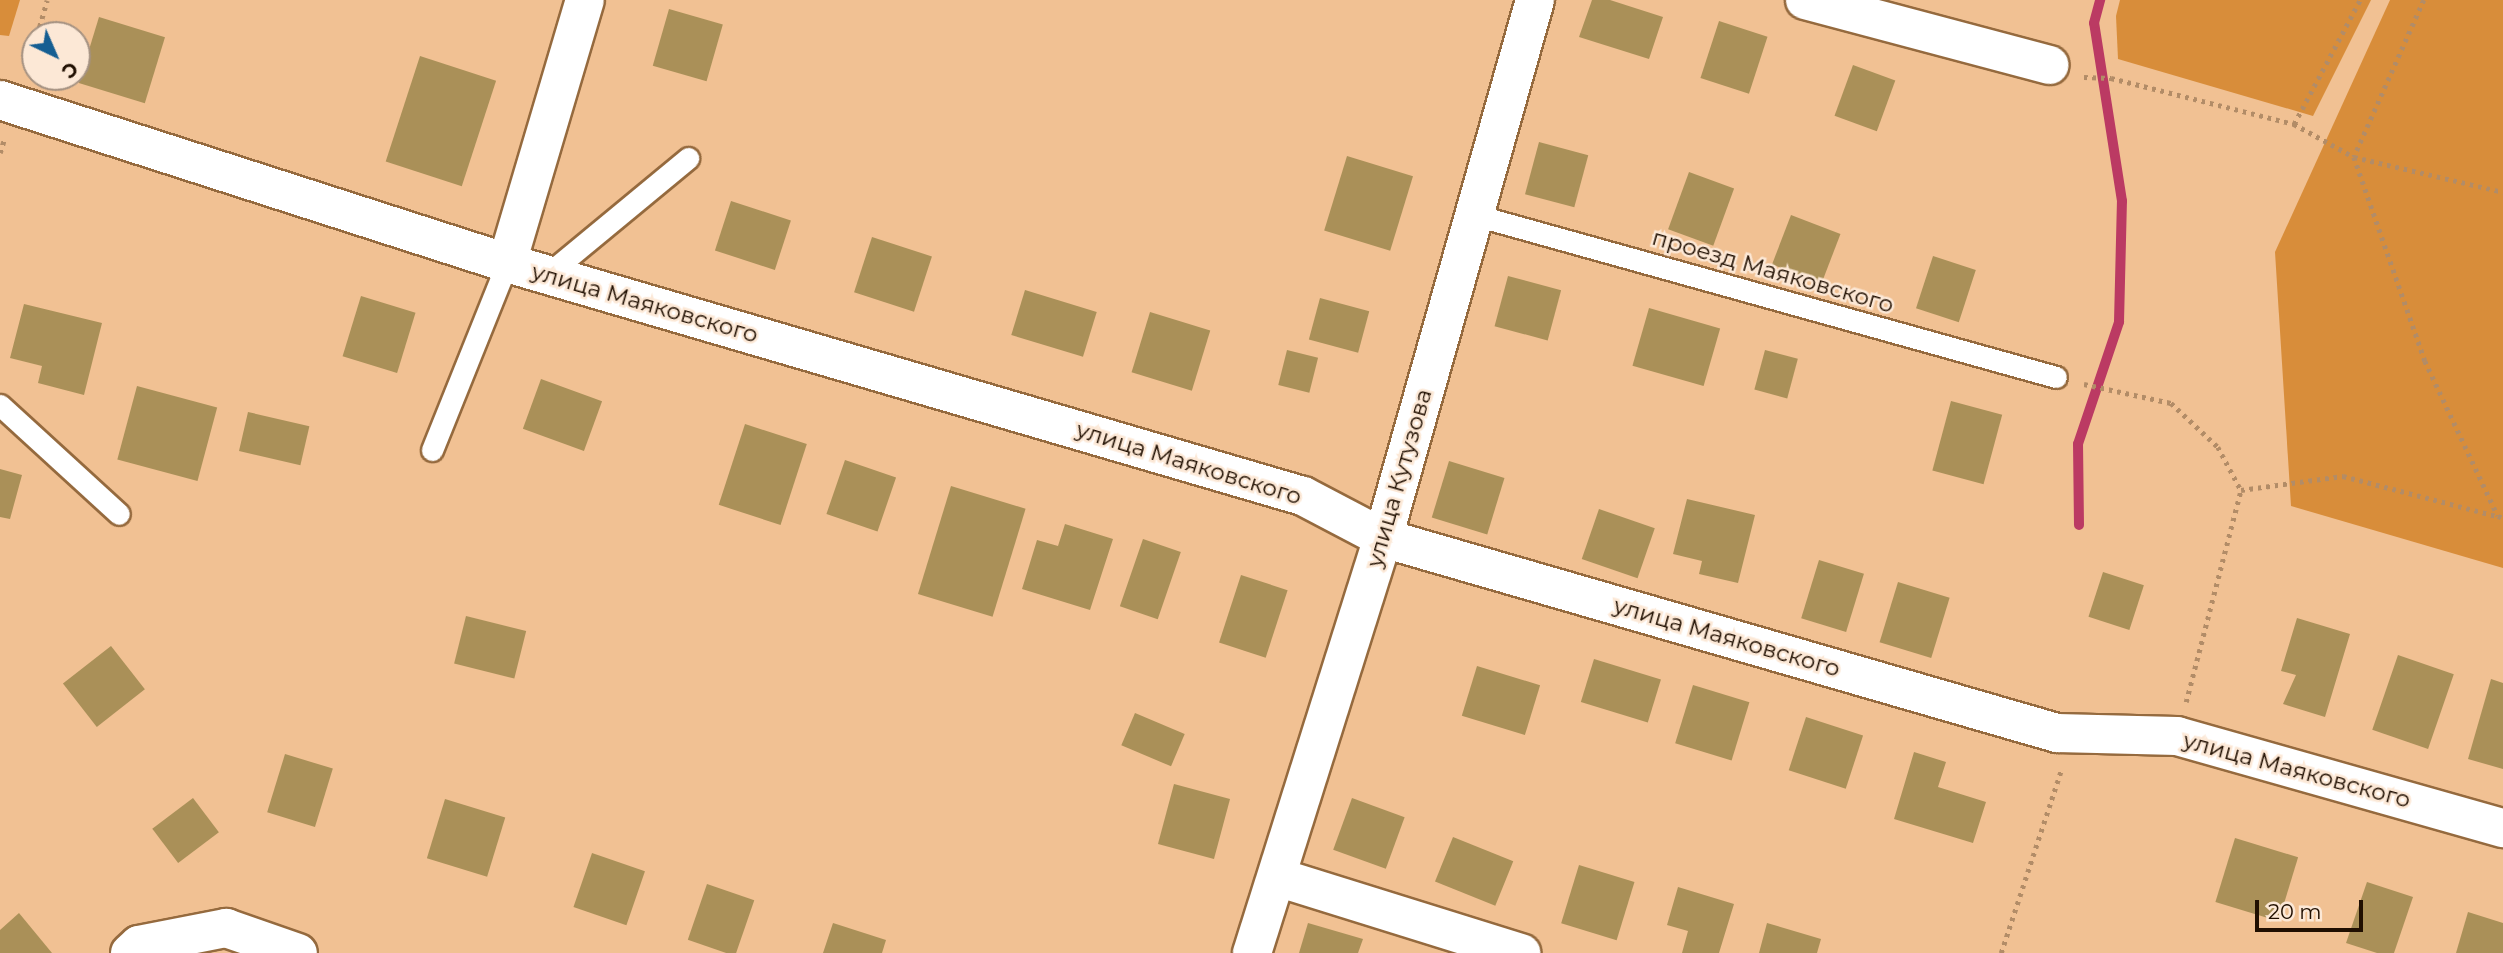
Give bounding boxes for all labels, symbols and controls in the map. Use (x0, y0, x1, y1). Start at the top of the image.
north arrow (21, 21, 91, 91)
text: С (57, 57, 83, 83)
street label: проезд Маяковского (1649, 223, 1897, 319)
street label: улица Маяковского (529, 257, 761, 349)
street label: улица Кутузова (1360, 386, 1438, 570)
street label: улица Маяковского (1073, 416, 1305, 510)
street label: улица Маяковского (1611, 591, 1843, 683)
street label: улица Маяковского (2180, 726, 2414, 814)
scale bar (2258, 886, 2366, 930)
text: 20 m (2268, 899, 2322, 924)

